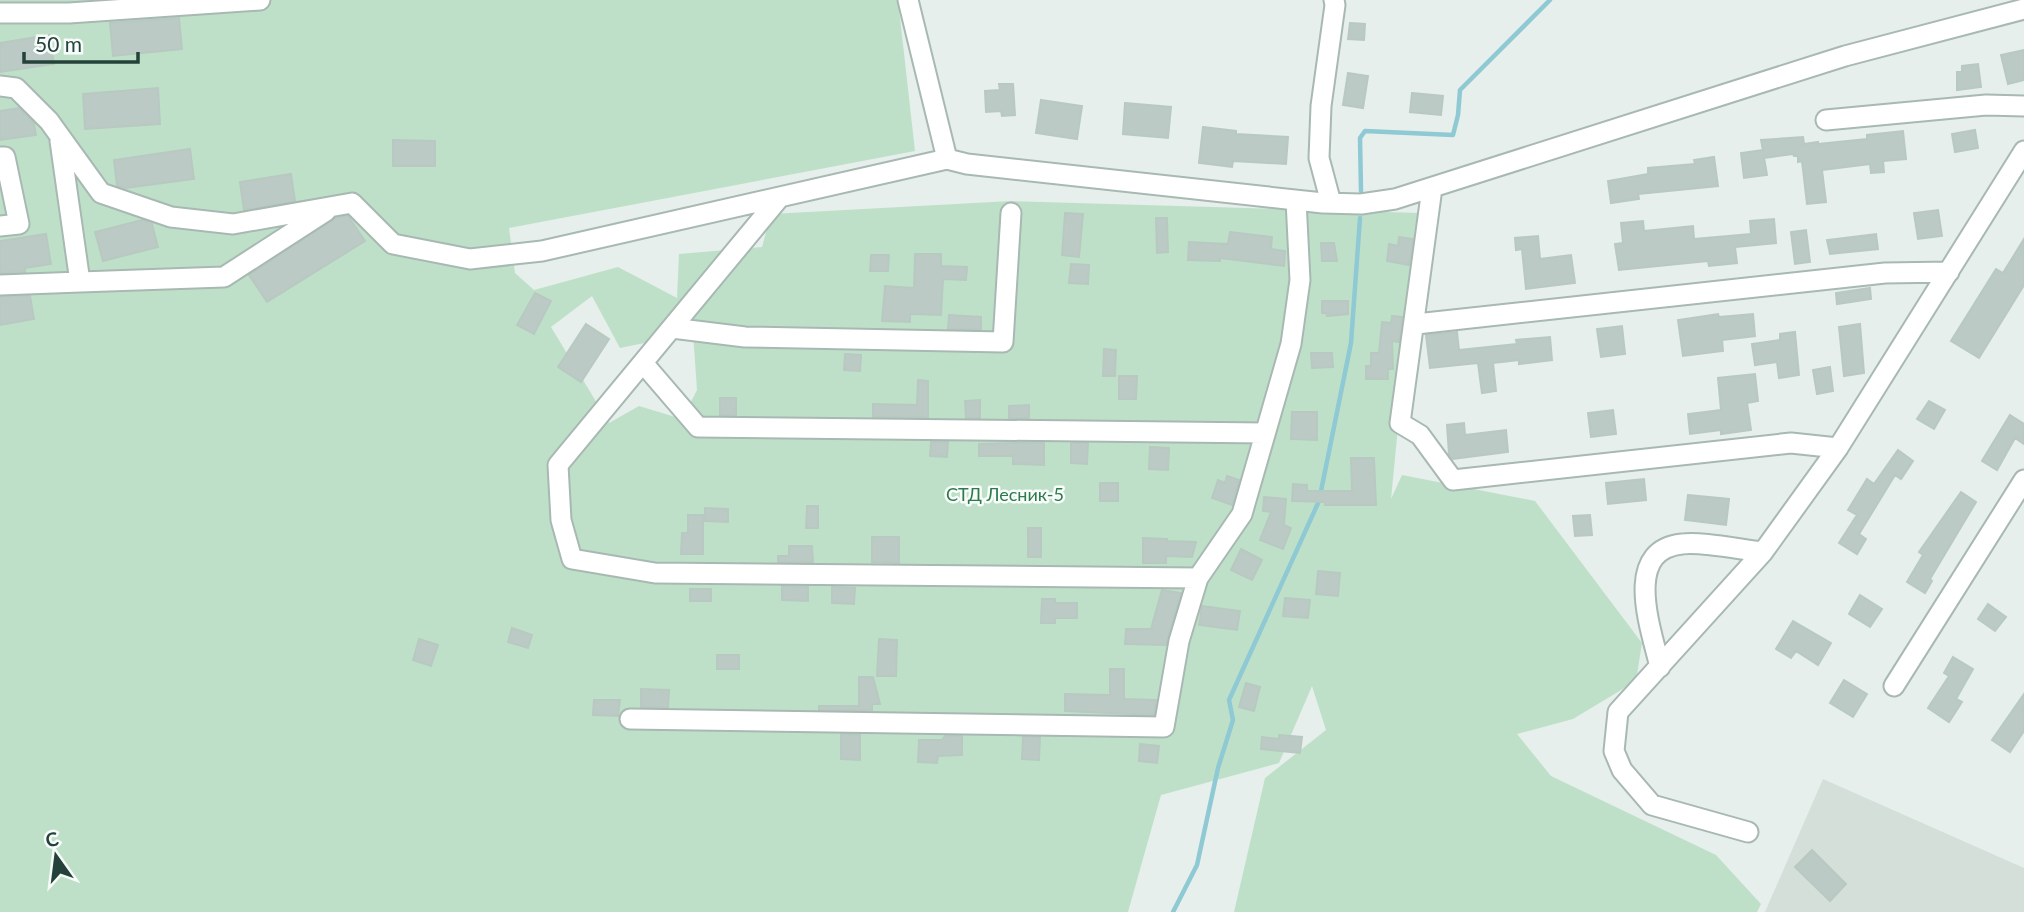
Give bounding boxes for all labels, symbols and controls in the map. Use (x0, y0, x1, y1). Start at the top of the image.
scale bar (24, 21, 138, 65)
text: 50 m (35, 31, 82, 56)
park label: СТД Лесник-5 (946, 483, 1064, 505)
north arrow (21, 821, 91, 891)
text: С (43, 826, 61, 852)

